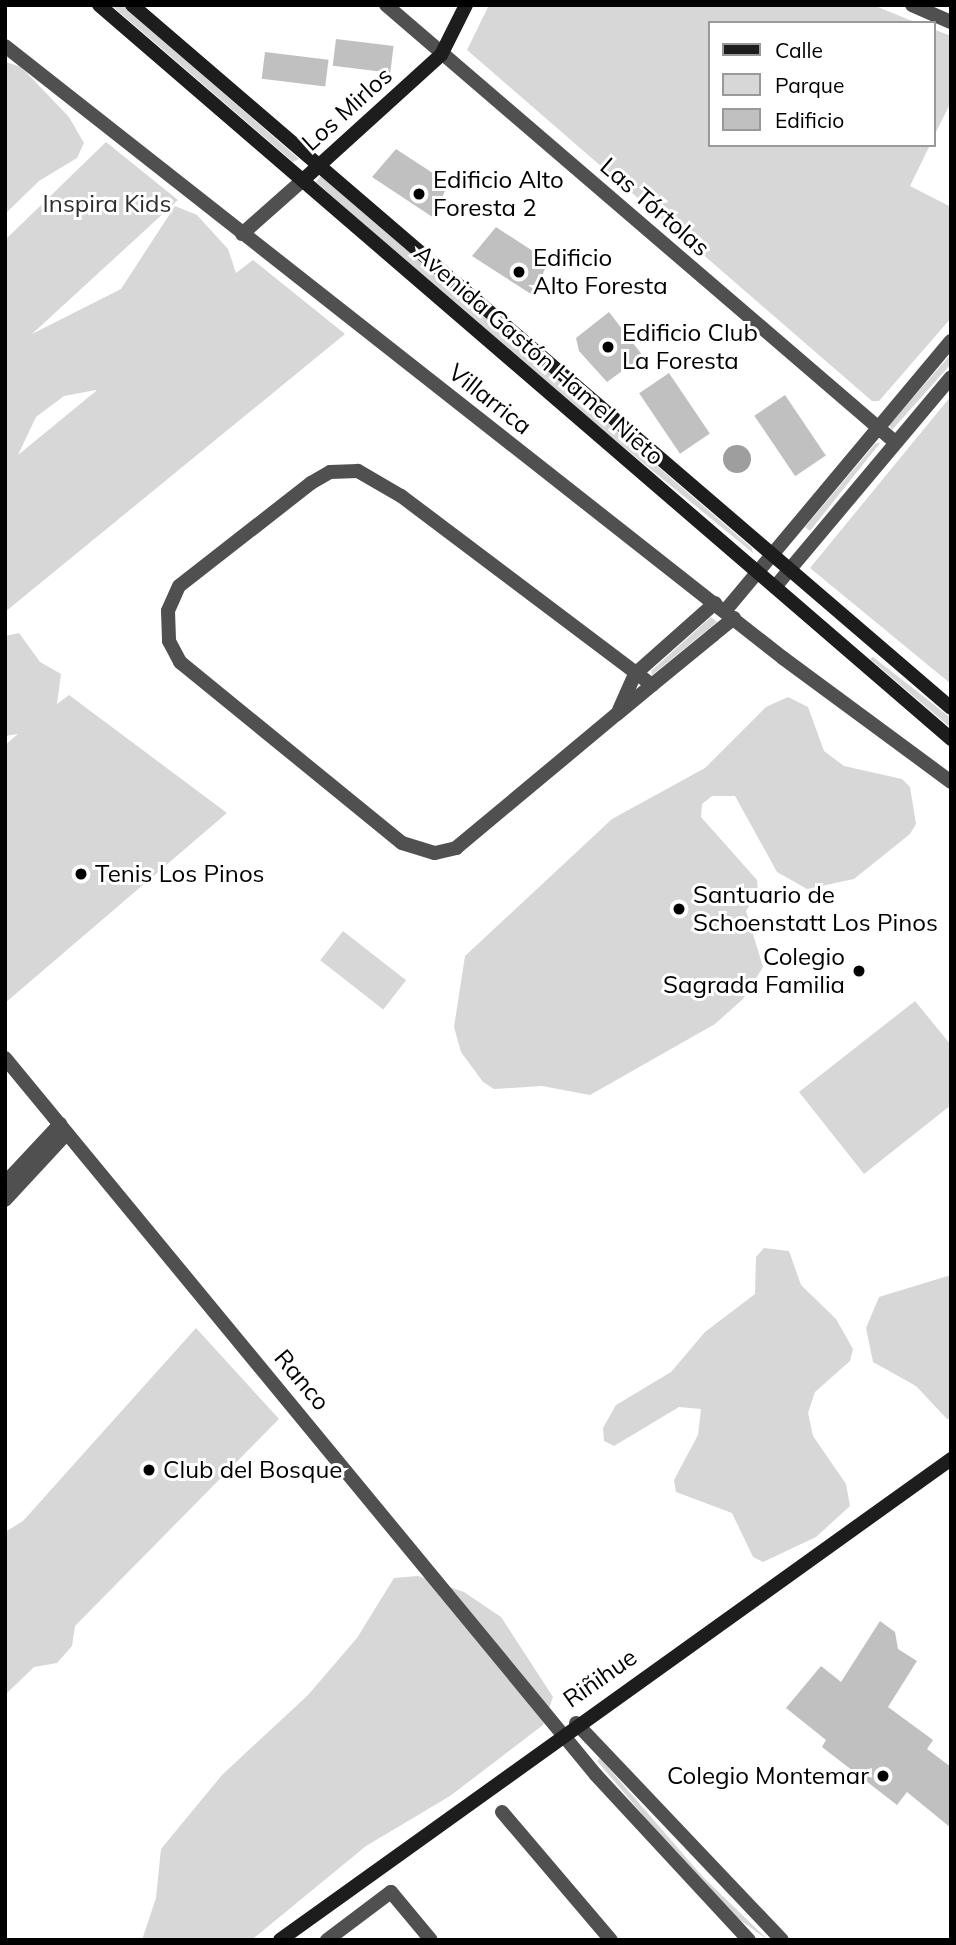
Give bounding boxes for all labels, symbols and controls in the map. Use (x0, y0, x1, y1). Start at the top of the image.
legend (708, 21, 935, 147)
text: Calle (775, 37, 823, 63)
street label: Los Mirlos (296, 61, 398, 157)
text: Parque (775, 72, 844, 98)
text: Edificio (775, 107, 844, 133)
street label: Las Tórtolas (594, 152, 716, 262)
place label: Edificio Alto Foresta 2 (433, 166, 564, 222)
marker: Edificio Alto Foresta 2 (411, 186, 427, 202)
park label: Inspira Kids (43, 190, 171, 218)
street label: Avenida Gastón Hamel Nieto (408, 239, 670, 471)
place label: Edificio Alto Foresta (533, 244, 668, 300)
marker: Edificio Alto Foresta (511, 264, 527, 280)
place label: Edificio Club La Foresta (622, 319, 758, 375)
marker: Edificio Club La Foresta (600, 339, 616, 355)
street label: Villarrica (443, 358, 537, 440)
place label: Tenis Los Pinos (95, 860, 265, 888)
marker: Tenis Los Pinos (73, 866, 89, 882)
place label: Santuario de Schoenstatt Los Pinos (693, 881, 938, 937)
marker: Santuario de Schoenstatt Los Pinos (671, 901, 687, 917)
place label: Colegio Sagrada Familia (663, 943, 845, 999)
marker: Colegio Sagrada Familia (851, 963, 867, 979)
street label: Ranco (268, 1344, 336, 1416)
place label: Club del Bosque (163, 1456, 342, 1484)
marker: Club del Bosque (141, 1462, 157, 1478)
street label: Riñihue (558, 1642, 642, 1714)
place label: Colegio Montemar (667, 1762, 869, 1790)
marker: Colegio Montemar (875, 1768, 891, 1784)

